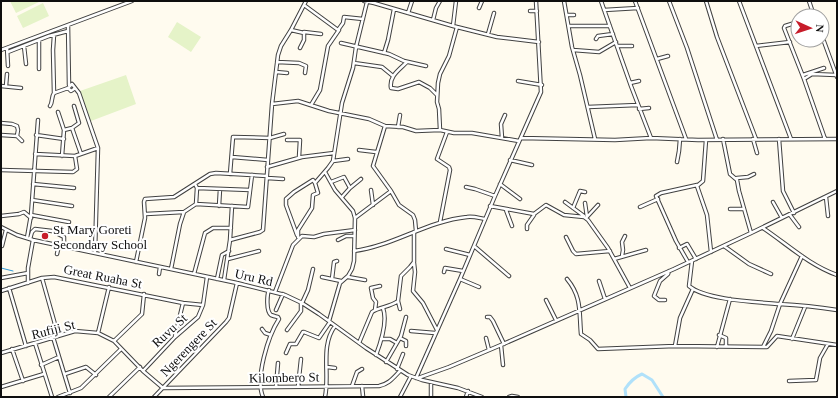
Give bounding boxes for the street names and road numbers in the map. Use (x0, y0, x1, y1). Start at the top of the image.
street label: Great Ruaha St (62, 262, 144, 292)
street label: Uru Rd (233, 266, 275, 289)
street label: Ruvu St (149, 310, 190, 350)
street label: Ngerengere St (157, 315, 220, 379)
street label: Rufiji St (30, 317, 77, 342)
street label: Kilombero St (249, 369, 320, 386)

